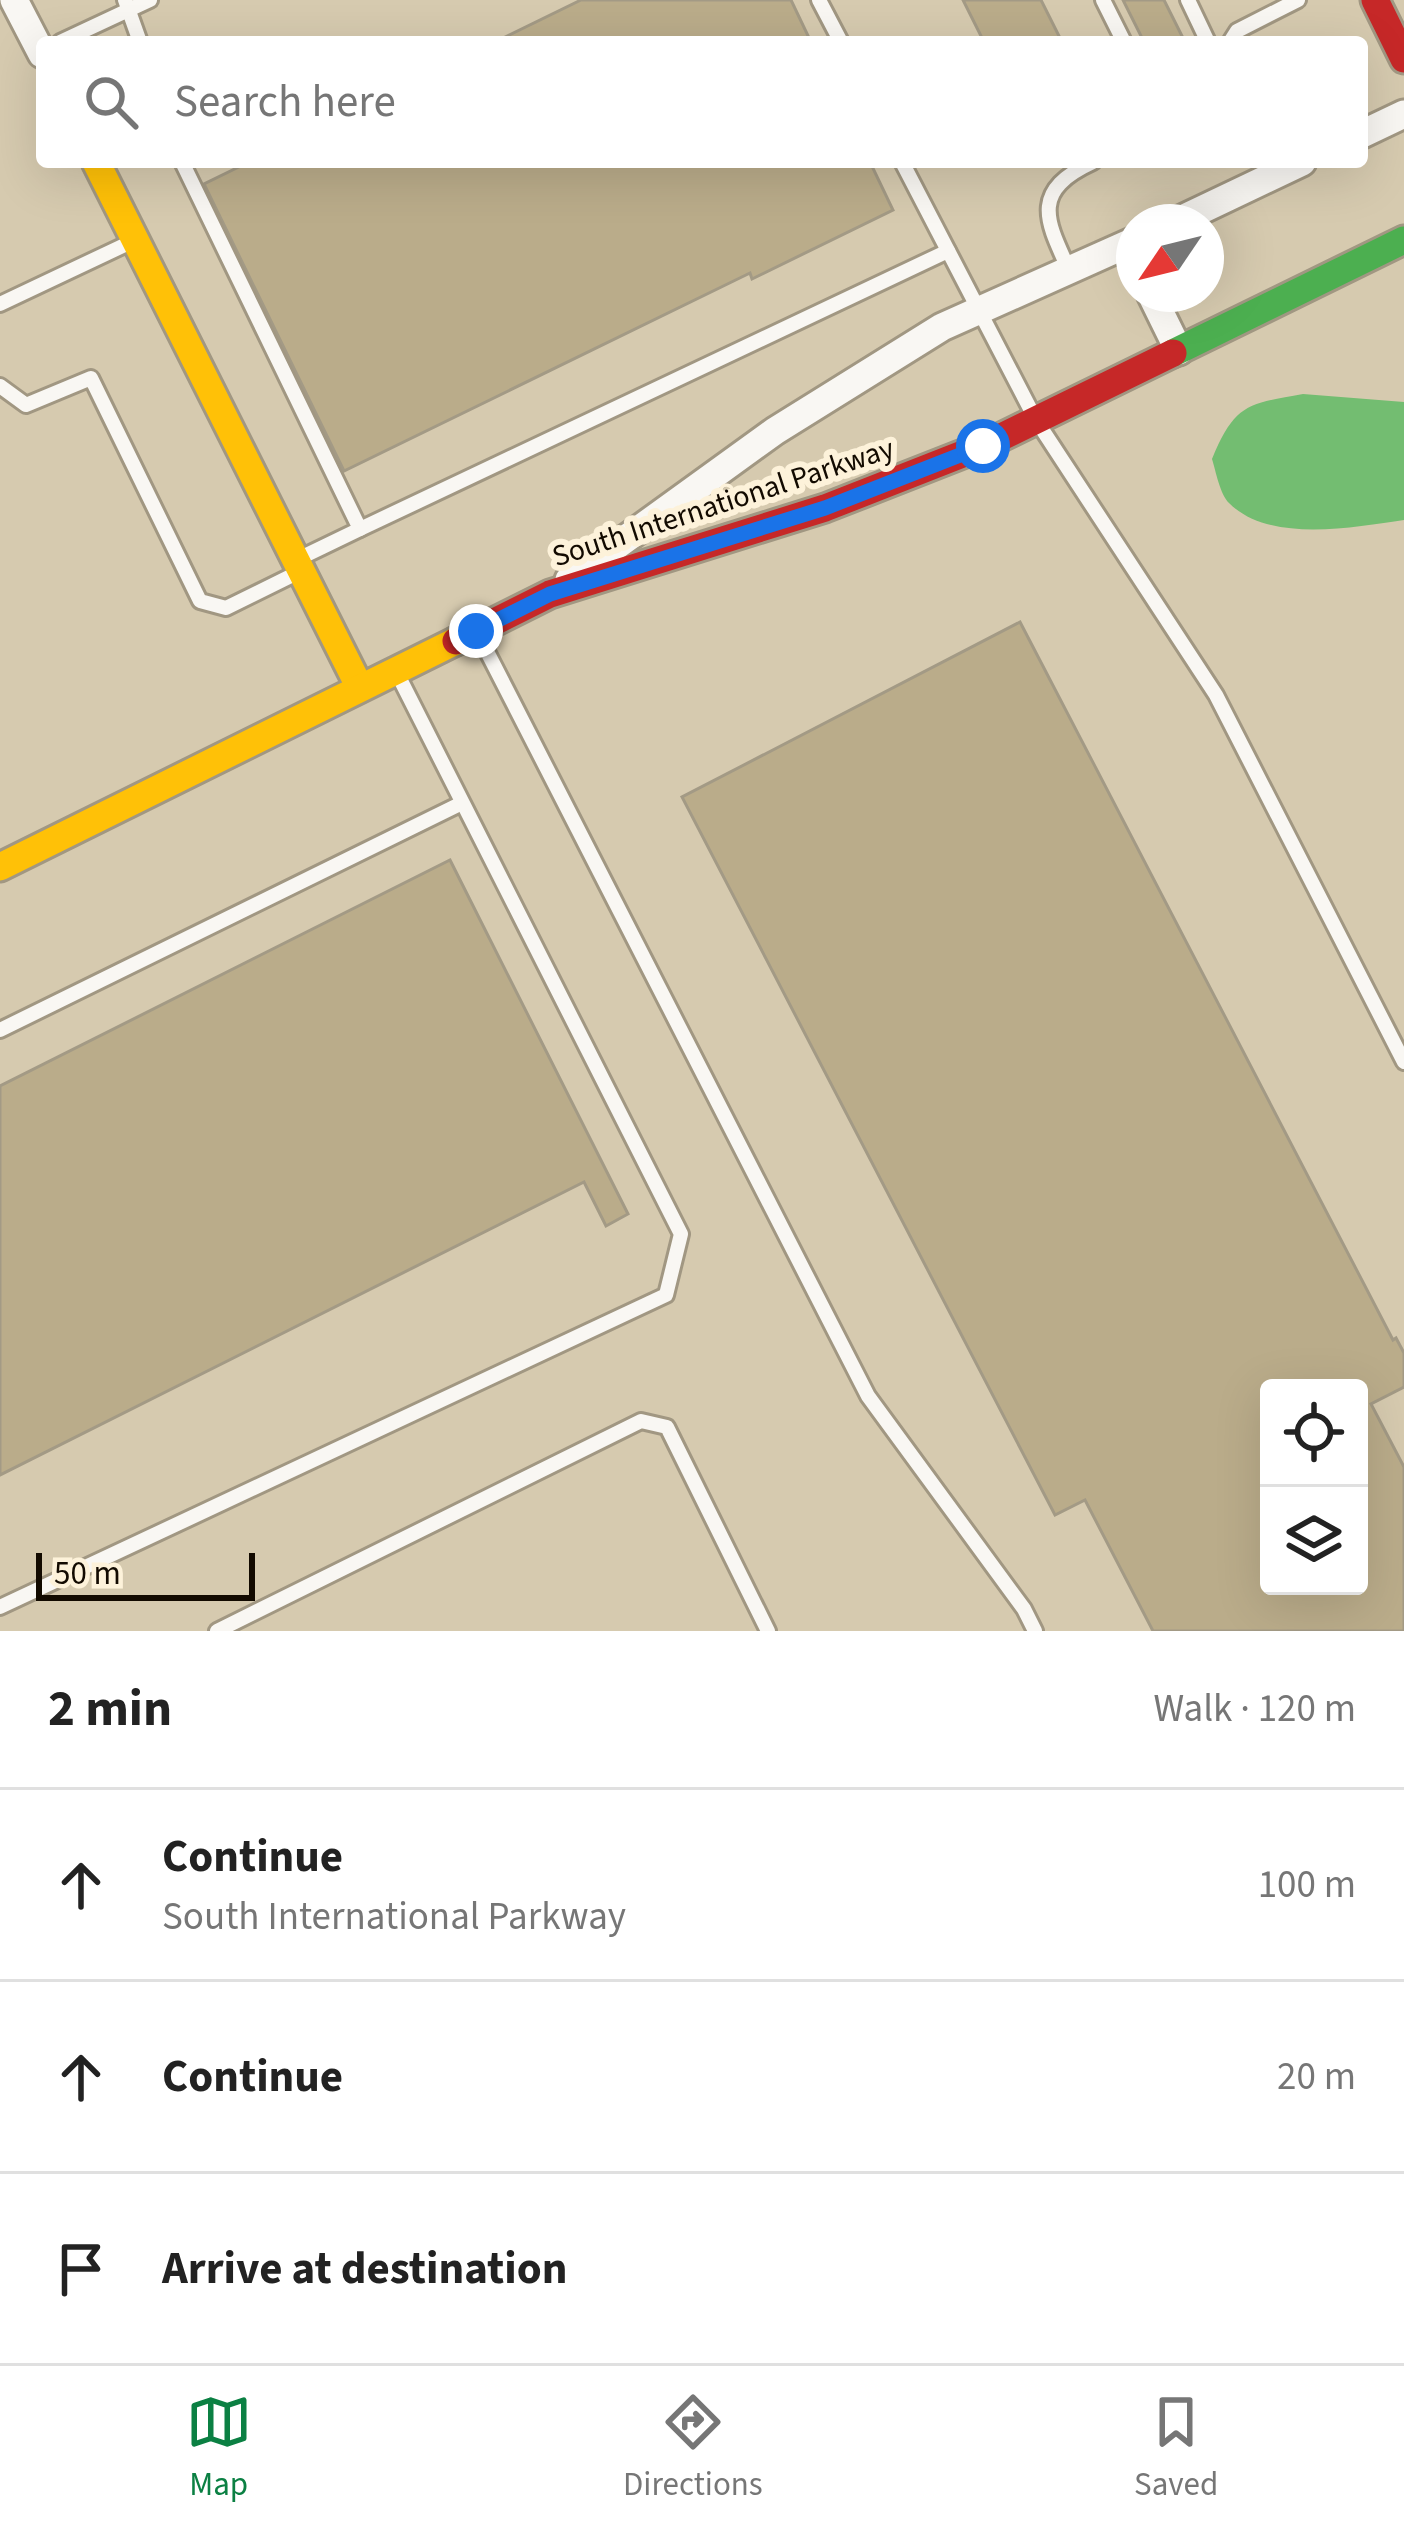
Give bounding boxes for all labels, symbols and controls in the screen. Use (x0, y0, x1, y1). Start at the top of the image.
search box (36, 36, 1368, 168)
icon: search (78, 69, 144, 135)
text: Search here (174, 70, 396, 134)
north arrow (1116, 204, 1224, 312)
route start (956, 419, 1010, 473)
street label: South International Parkway (547, 427, 900, 578)
route end (449, 604, 503, 658)
map controls (1260, 1379, 1368, 1595)
button: locate (1260, 1379, 1368, 1487)
button: layers (1260, 1487, 1368, 1595)
scale bar (36, 1547, 255, 1600)
text: 50 m (54, 1550, 121, 1597)
text: 2 min (48, 1673, 172, 1745)
text: Walk · 120 m (1153, 1681, 1356, 1737)
text: Continue (162, 1825, 343, 1889)
icon: ahead (48, 1852, 114, 1918)
text: 100 m (1258, 1857, 1356, 1913)
text: South International Parkway (162, 1889, 626, 1945)
icon: ahead (48, 2044, 114, 2110)
text: Continue (162, 2045, 343, 2109)
text: 20 m (1277, 2049, 1356, 2105)
icon: arrive (48, 2236, 114, 2302)
text: Arrive at destination (162, 2237, 567, 2301)
tab: Map (186, 2389, 252, 2508)
tab: Directions (623, 2389, 763, 2508)
tab: Saved (1134, 2389, 1218, 2508)

